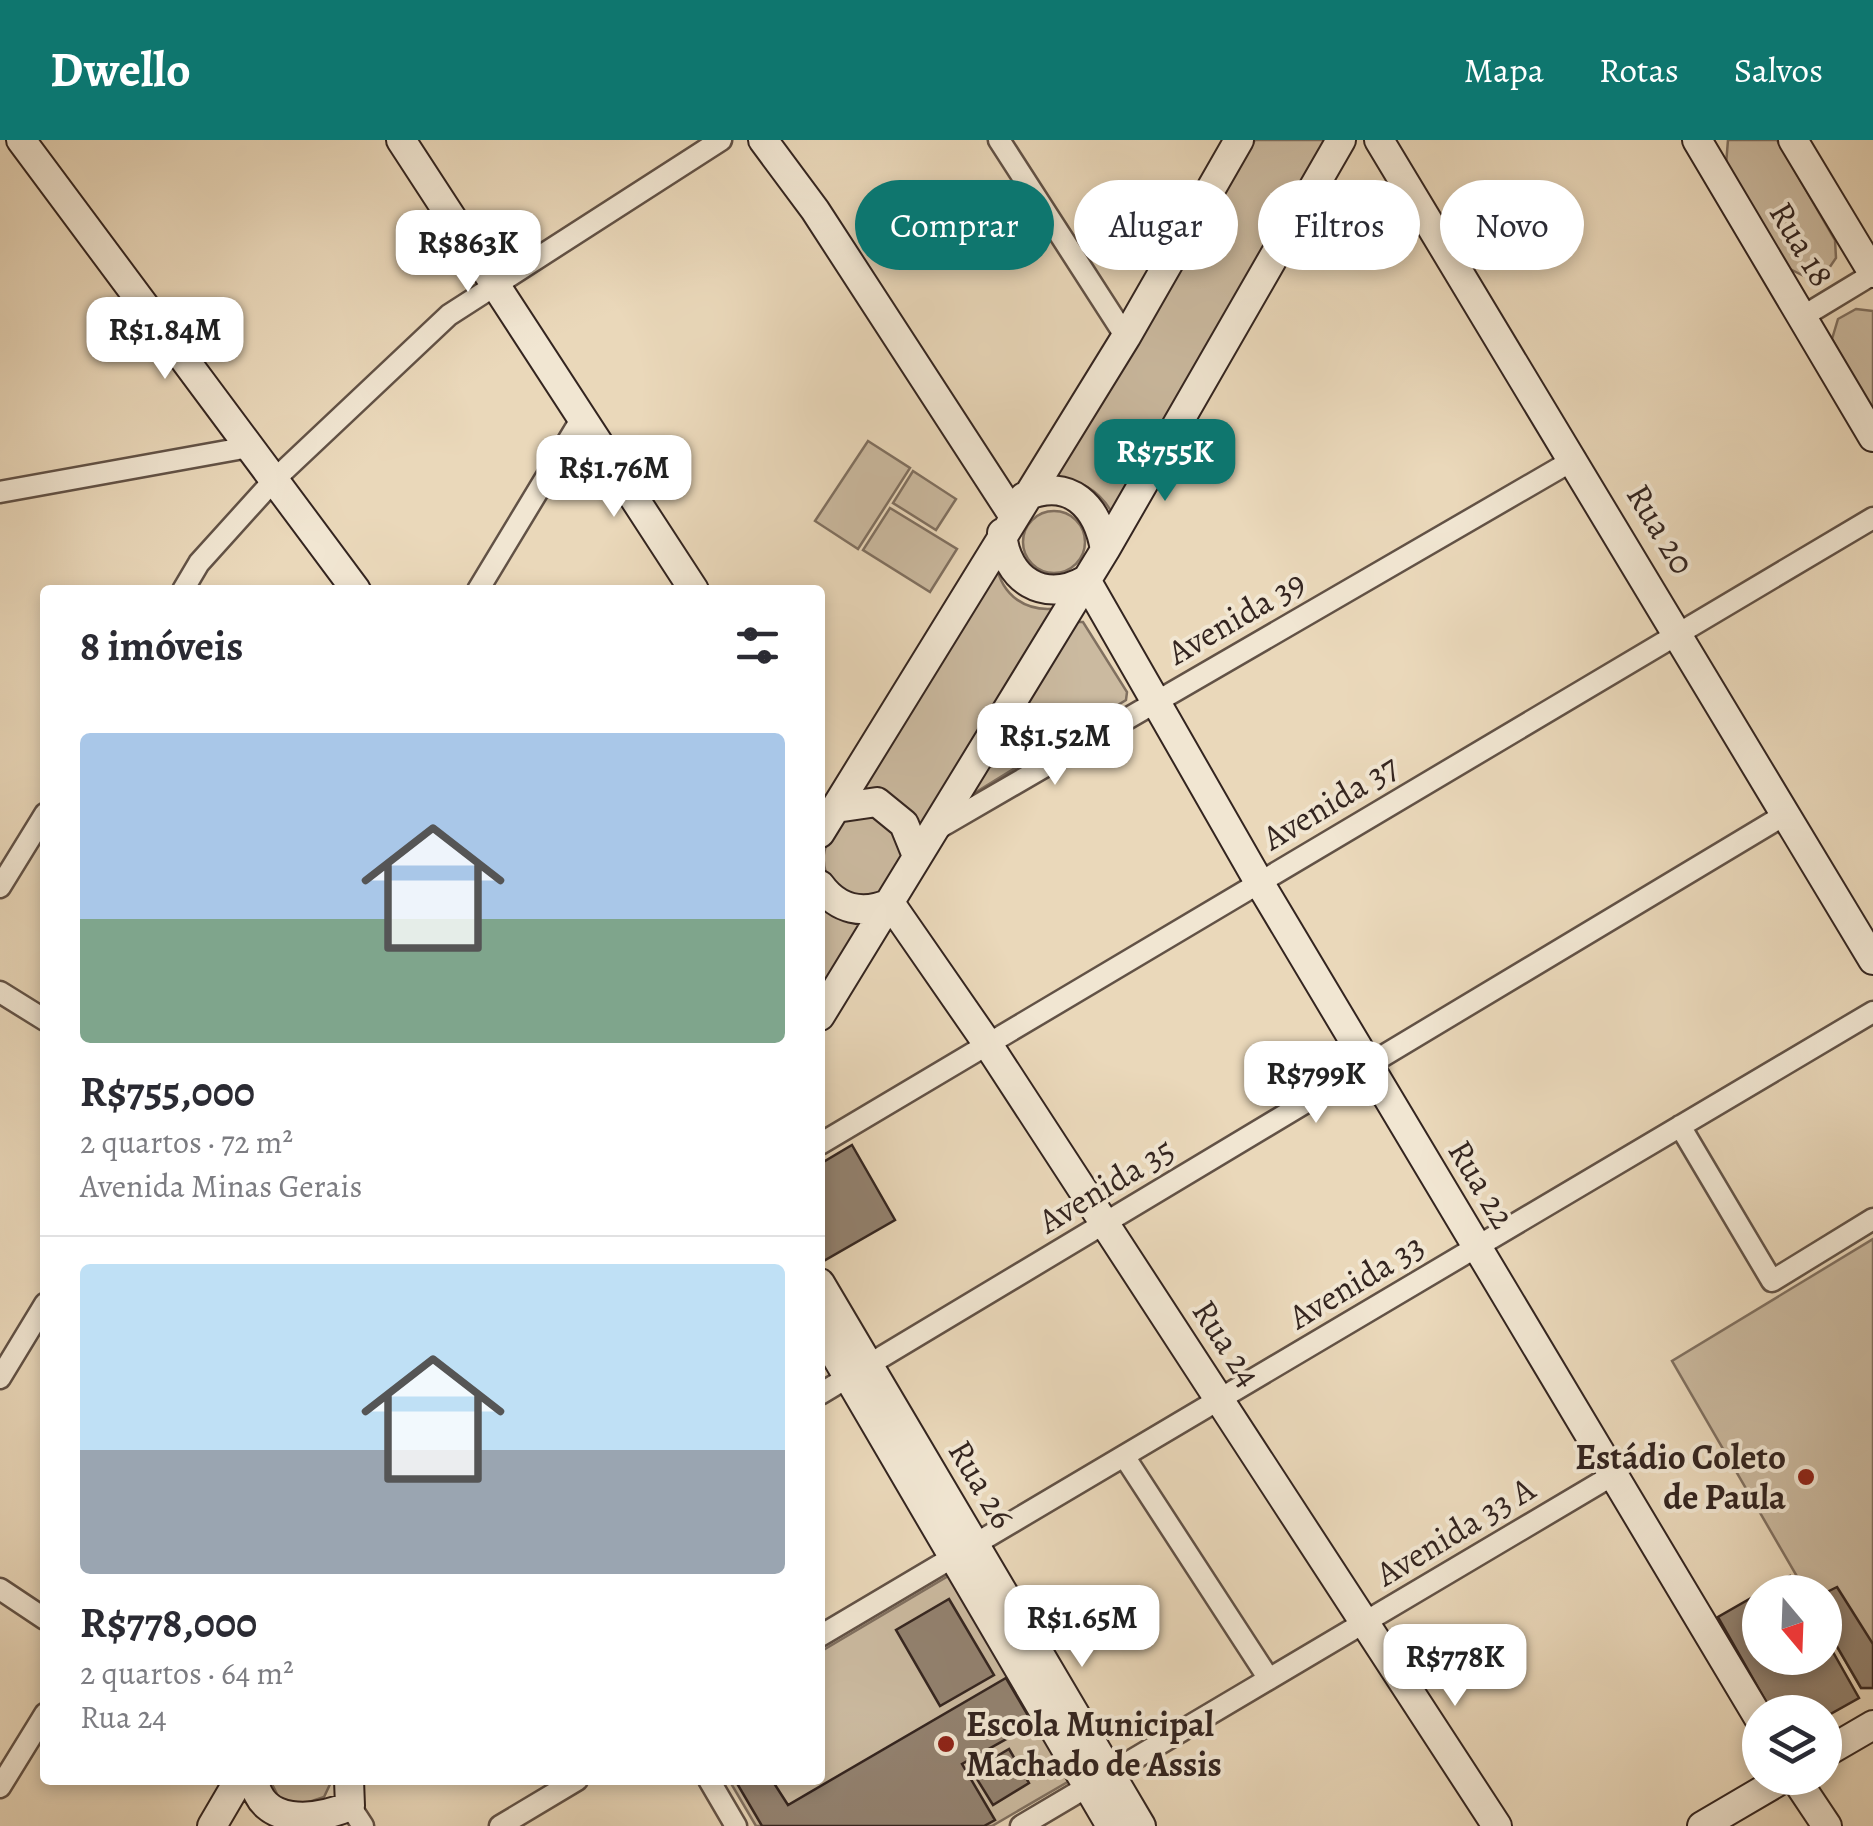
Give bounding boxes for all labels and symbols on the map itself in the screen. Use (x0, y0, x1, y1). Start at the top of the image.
street label: Rua 18 (1758, 192, 1846, 296)
pin: R$863K (387, 210, 549, 295)
pin: R$1.84M (73, 297, 257, 382)
pin: R$755K (1084, 419, 1246, 504)
pin: R$1.76M (522, 435, 706, 520)
street label: Rua 20 (1615, 475, 1707, 583)
street label: Avenida 39 (1157, 558, 1314, 676)
pin: R$1.52M (963, 703, 1147, 788)
street label: Avenida 37 (1252, 742, 1407, 862)
pin: R$799K (1235, 1041, 1397, 1126)
street label: Avenida 35 (1028, 1126, 1183, 1245)
street label: Rua 22 (1437, 1131, 1527, 1237)
street label: Avenida 33 (1278, 1222, 1433, 1341)
street label: Rua 24 (1181, 1290, 1273, 1396)
street label: Rua 26 (937, 1431, 1027, 1537)
place label: Estádio Coleto de Paula (1575, 1433, 1786, 1521)
street label: Avenida 33 A (1365, 1464, 1544, 1598)
marker: Estádio Coleto de Paula (1795, 1466, 1817, 1488)
north arrow (1742, 1575, 1842, 1675)
pin: R$1.65M (990, 1585, 1174, 1670)
pin: R$778K (1374, 1624, 1536, 1709)
place label: Escola Municipal Machado de Assis (966, 1700, 1222, 1788)
marker: Escola Municipal Machado de Assis (935, 1733, 957, 1755)

